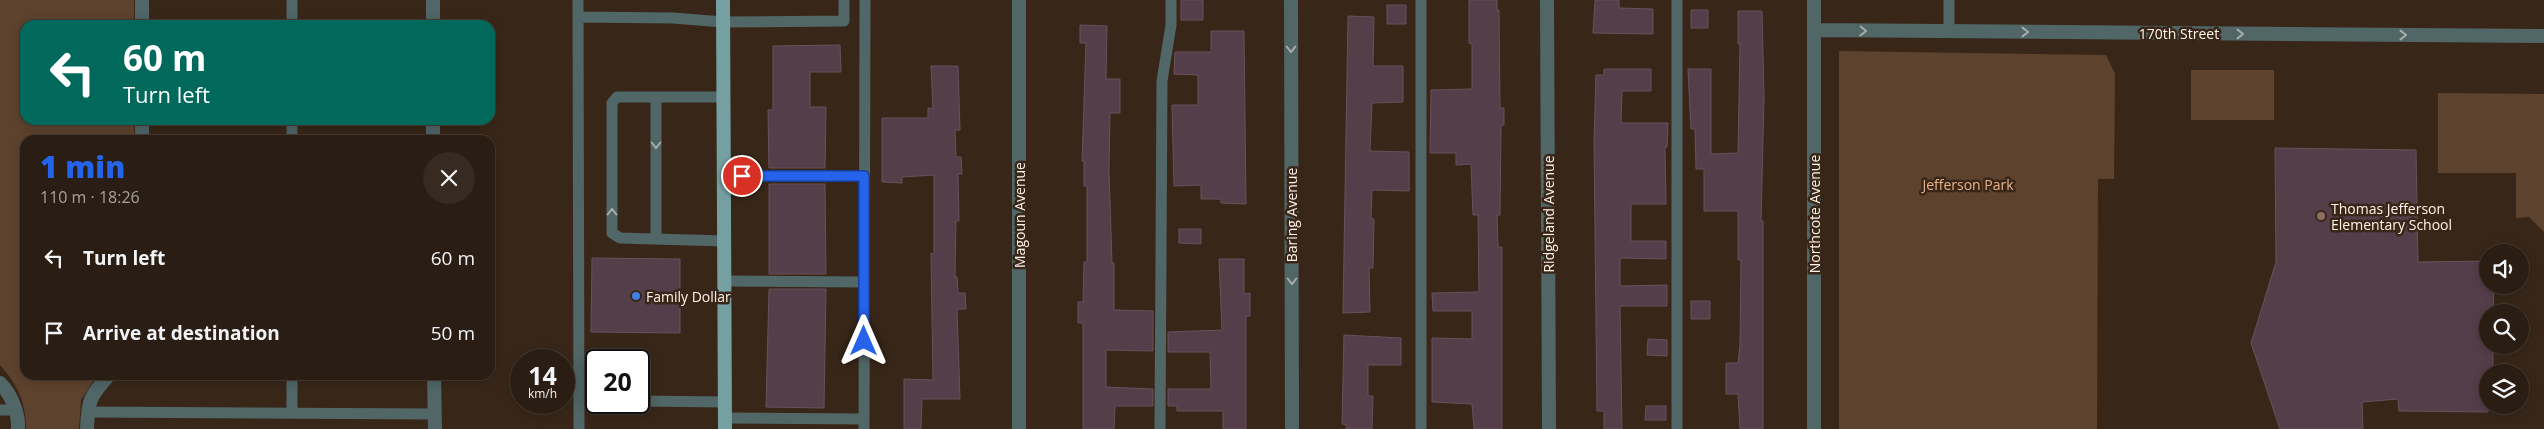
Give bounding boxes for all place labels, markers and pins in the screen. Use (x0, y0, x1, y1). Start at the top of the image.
pin (721, 155, 763, 197)
place label: Thomas Jefferson Elementary School (2331, 199, 2452, 234)
marker: Thomas Jefferson Elementary School (2315, 210, 2327, 222)
place label: Family Dollar (646, 287, 731, 306)
marker: Family Dollar (630, 290, 642, 302)

